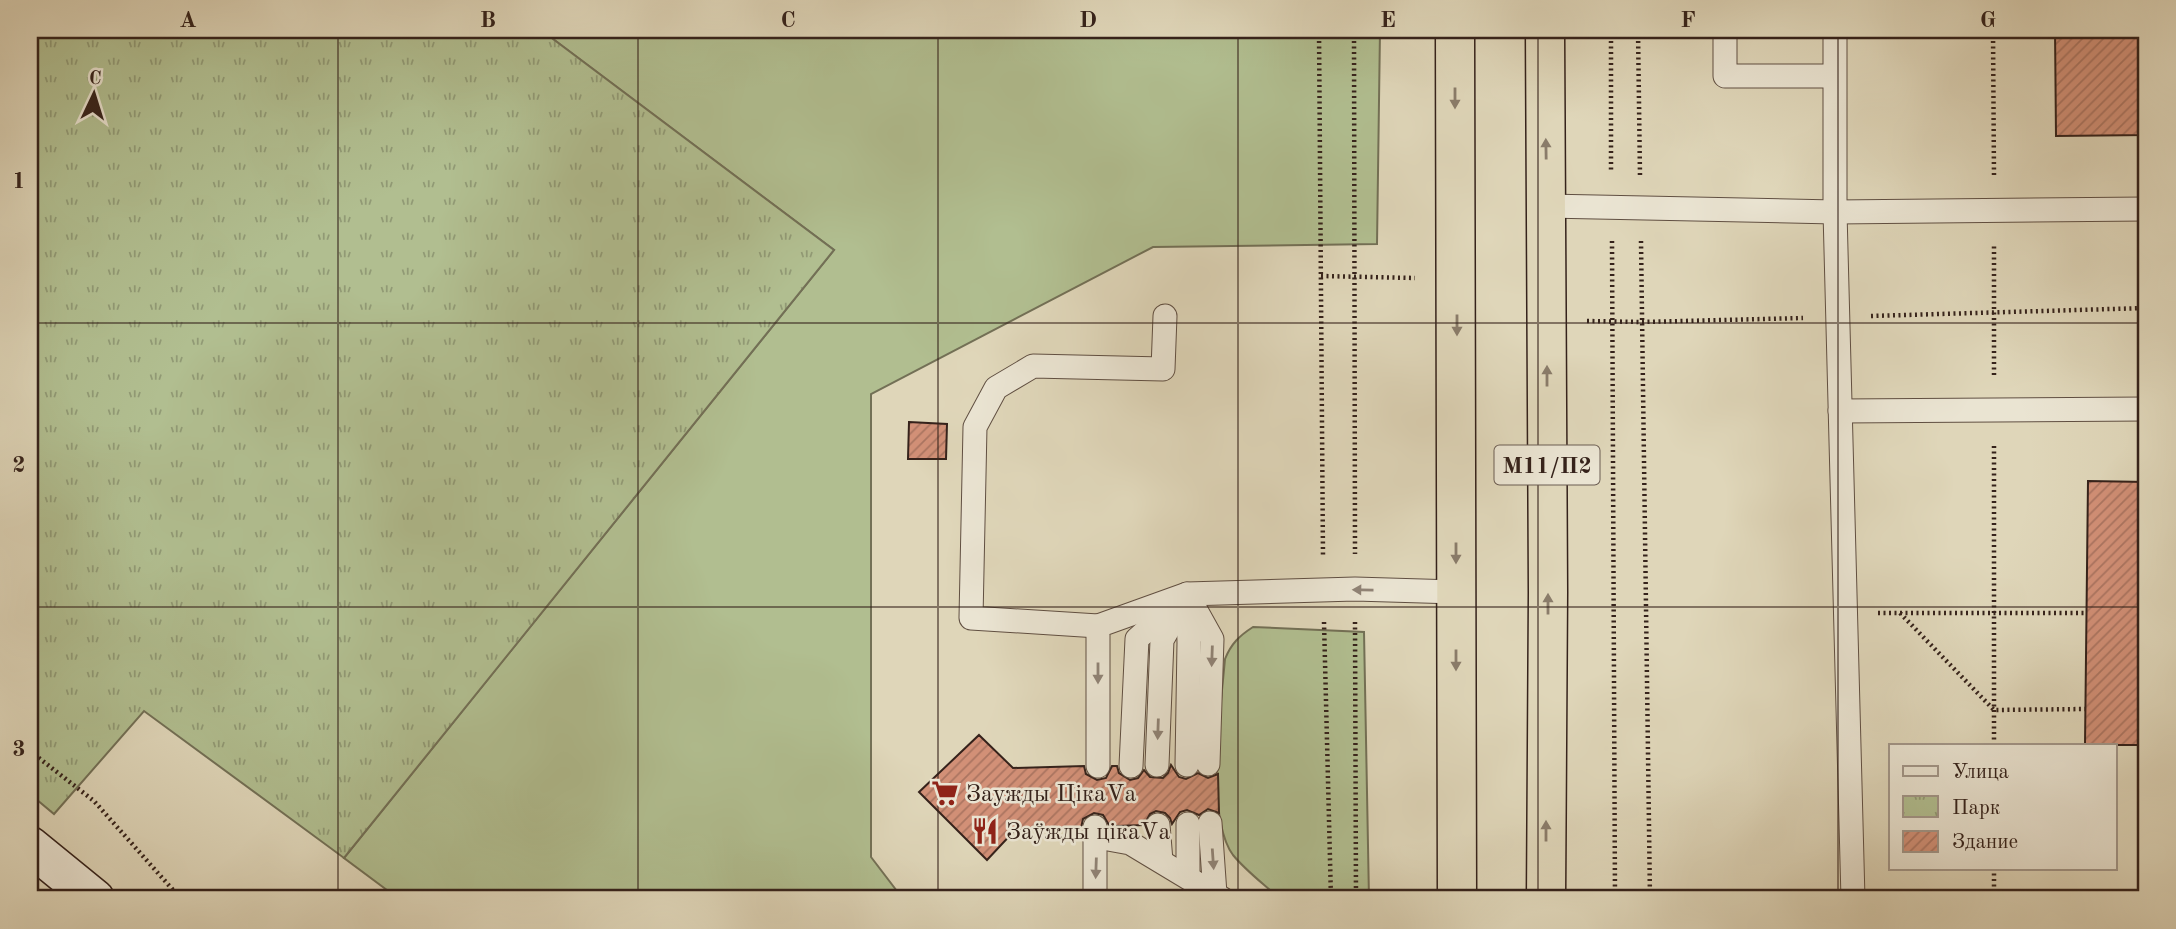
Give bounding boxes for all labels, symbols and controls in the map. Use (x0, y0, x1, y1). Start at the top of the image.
text: A (179, 9, 197, 32)
text: B (480, 9, 496, 32)
text: C (780, 9, 796, 32)
text: D (1079, 9, 1097, 32)
text: E (1380, 9, 1396, 32)
text: F (1680, 9, 1696, 32)
text: G (1980, 9, 1996, 32)
north arrow (60, 60, 130, 130)
text: С (88, 70, 102, 89)
one-way arrow (1450, 87, 1461, 109)
one-way arrow (1540, 137, 1552, 159)
text: 1 (12, 170, 26, 193)
one-way arrow (1451, 315, 1463, 337)
one-way arrow (1541, 365, 1553, 387)
road number: М11/П2 (1494, 446, 1600, 485)
text: 2 (12, 454, 26, 477)
one-way arrow (1450, 542, 1462, 564)
one-way arrow (1352, 584, 1374, 595)
one-way arrow (1542, 592, 1554, 614)
one-way arrow (1206, 645, 1217, 667)
one-way arrow (1450, 649, 1462, 671)
one-way arrow (1092, 663, 1104, 685)
one-way arrow (1153, 718, 1164, 740)
text: 3 (12, 738, 26, 761)
legend (1889, 744, 2116, 870)
text: Улица (1952, 762, 2009, 783)
supermarket icon: Заужды ЦікаVа (930, 778, 960, 808)
place label: Заужды ЦікаVа (966, 783, 1136, 807)
text: Парк (1952, 798, 2001, 819)
restaurant icon: Заўжды цікаVа (970, 816, 1000, 846)
one-way arrow (1540, 820, 1552, 842)
place label: Заўжды цікаVа (1006, 821, 1170, 845)
text: Здание (1952, 832, 2018, 853)
one-way arrow (1207, 848, 1218, 870)
one-way arrow (1090, 857, 1101, 879)

